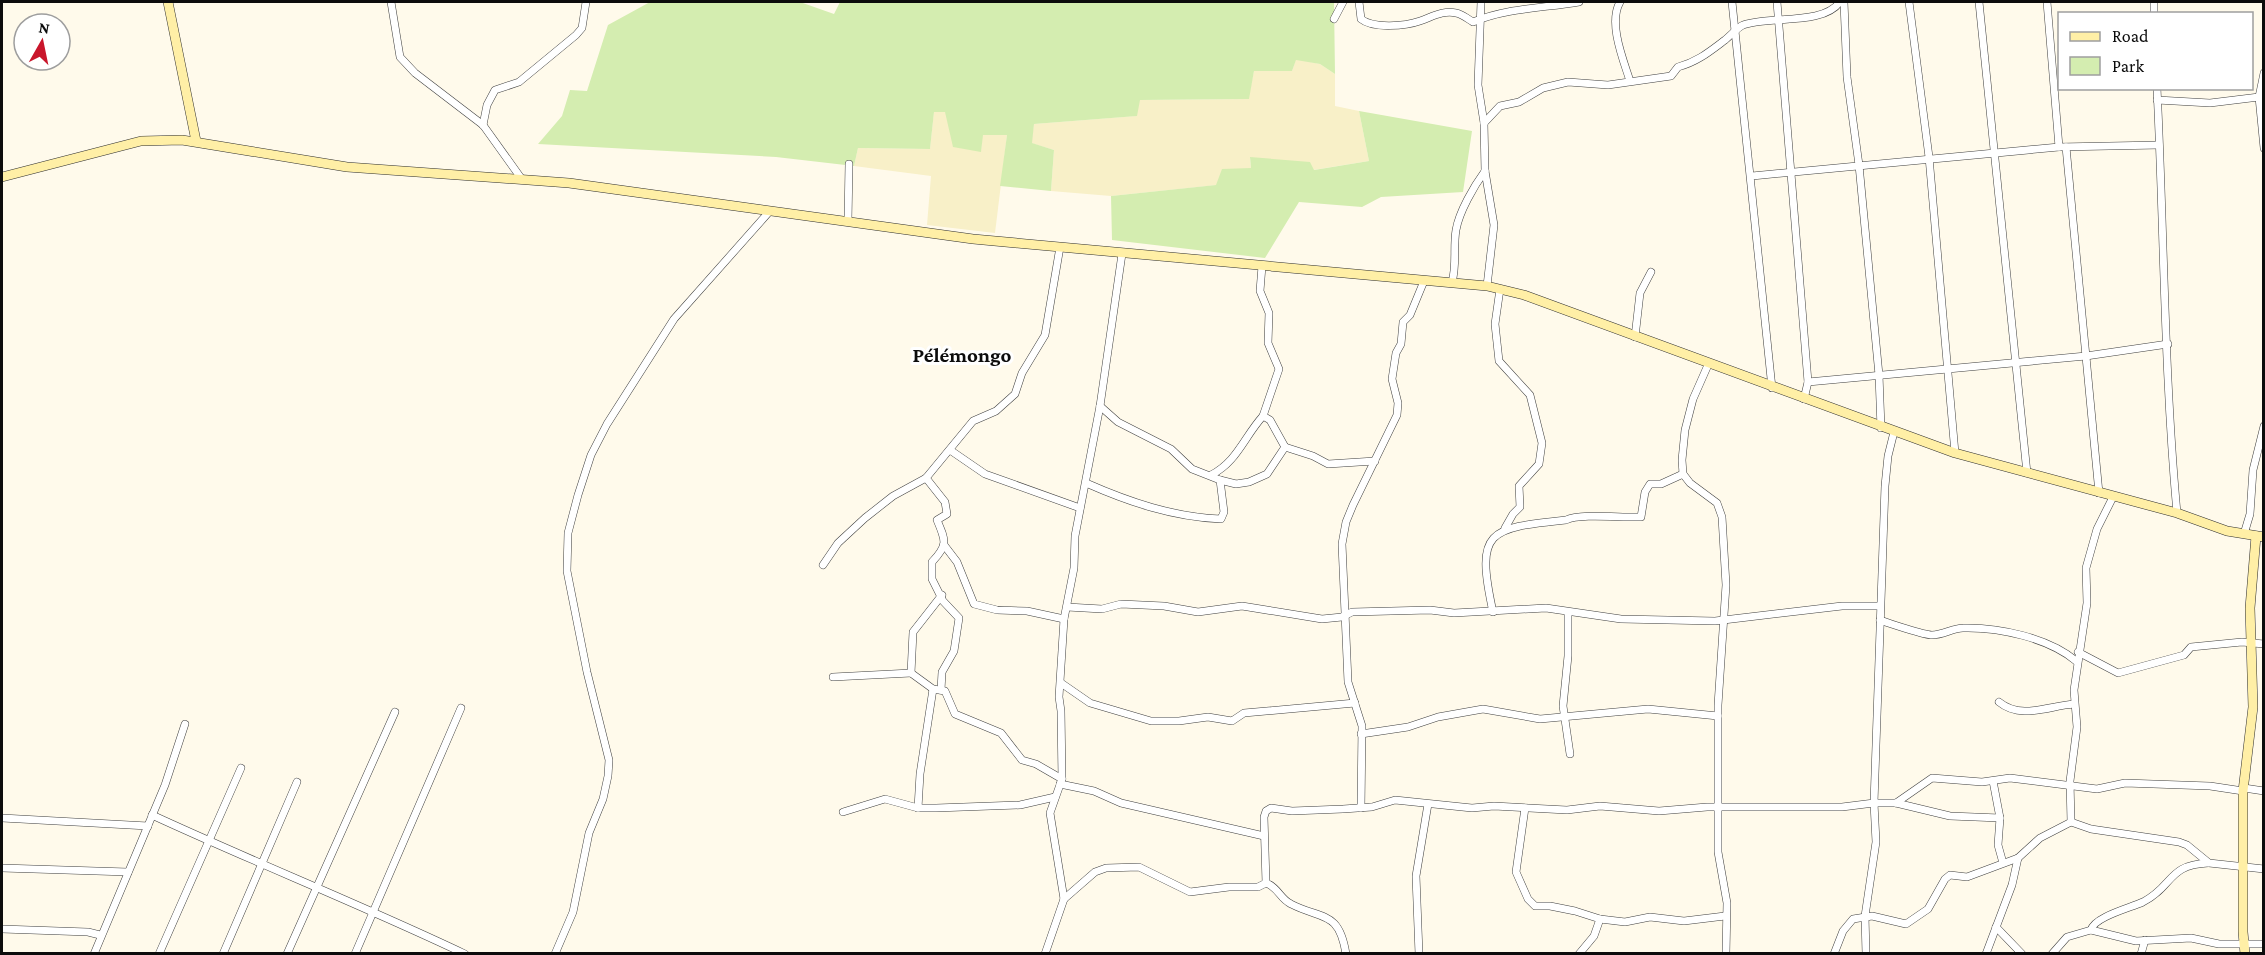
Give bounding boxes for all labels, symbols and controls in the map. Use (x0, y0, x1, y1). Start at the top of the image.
north arrow (12, 12, 72, 72)
legend (2058, 12, 2253, 90)
text: N (38, 18, 51, 37)
text: Road (2112, 26, 2149, 46)
text: Park (2112, 56, 2144, 76)
district label: Pélémongo (912, 343, 1012, 367)

